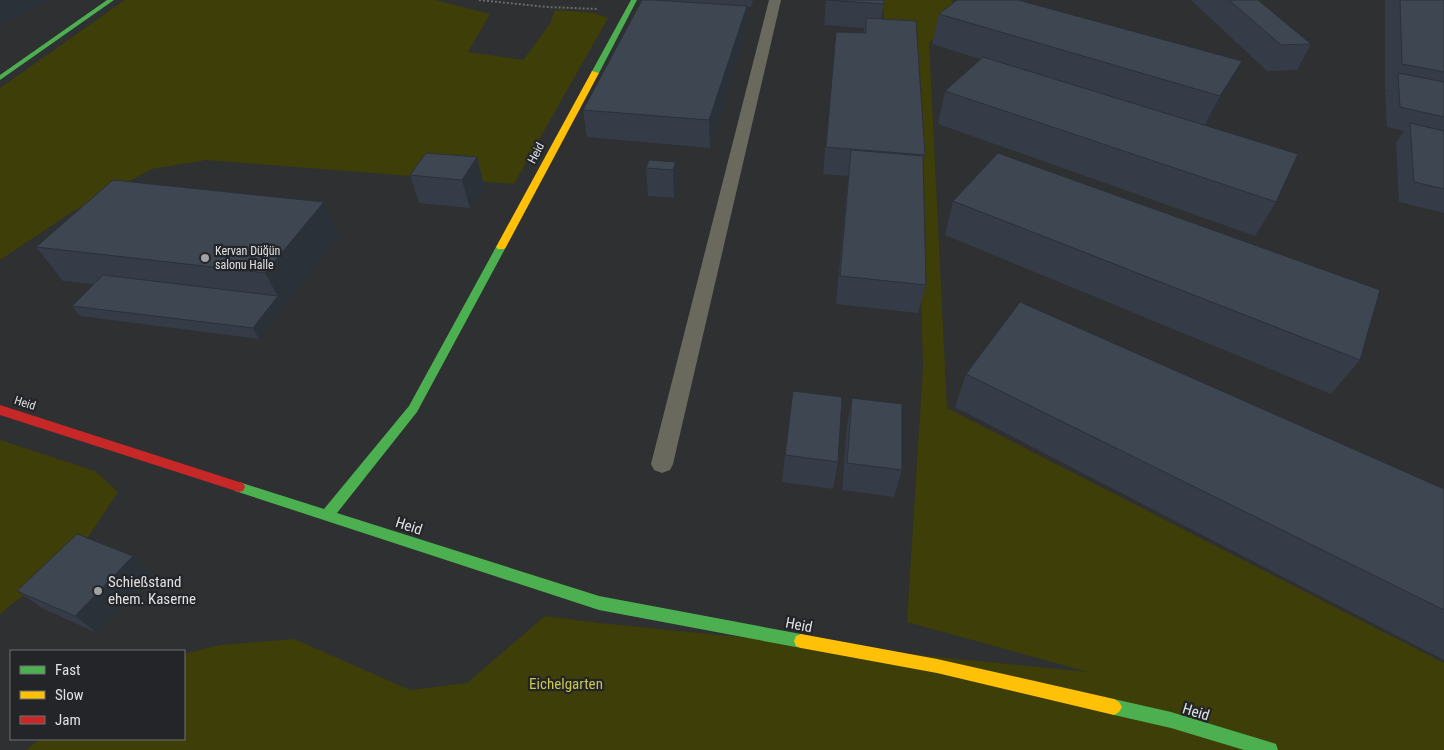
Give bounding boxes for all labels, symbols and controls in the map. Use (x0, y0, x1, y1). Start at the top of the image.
street label: Heid (525, 140, 547, 166)
place label: Kervan Düğün salonu Halle (215, 244, 281, 272)
marker: Kervan Düğün salonu Halle (199, 252, 211, 264)
street label: Heid (12, 393, 38, 413)
street label: Heid (393, 513, 425, 539)
place label: Schießstand ehem. Kaserne (108, 573, 196, 608)
marker: Schießstand ehem. Kaserne (92, 585, 104, 597)
street label: Heid (784, 614, 814, 636)
legend (10, 650, 185, 740)
text: Fast (55, 661, 80, 679)
park label: Eichelgarten (529, 675, 603, 693)
text: Slow (55, 686, 84, 704)
street label: Heid (1180, 699, 1212, 725)
text: Jam (55, 711, 81, 729)

